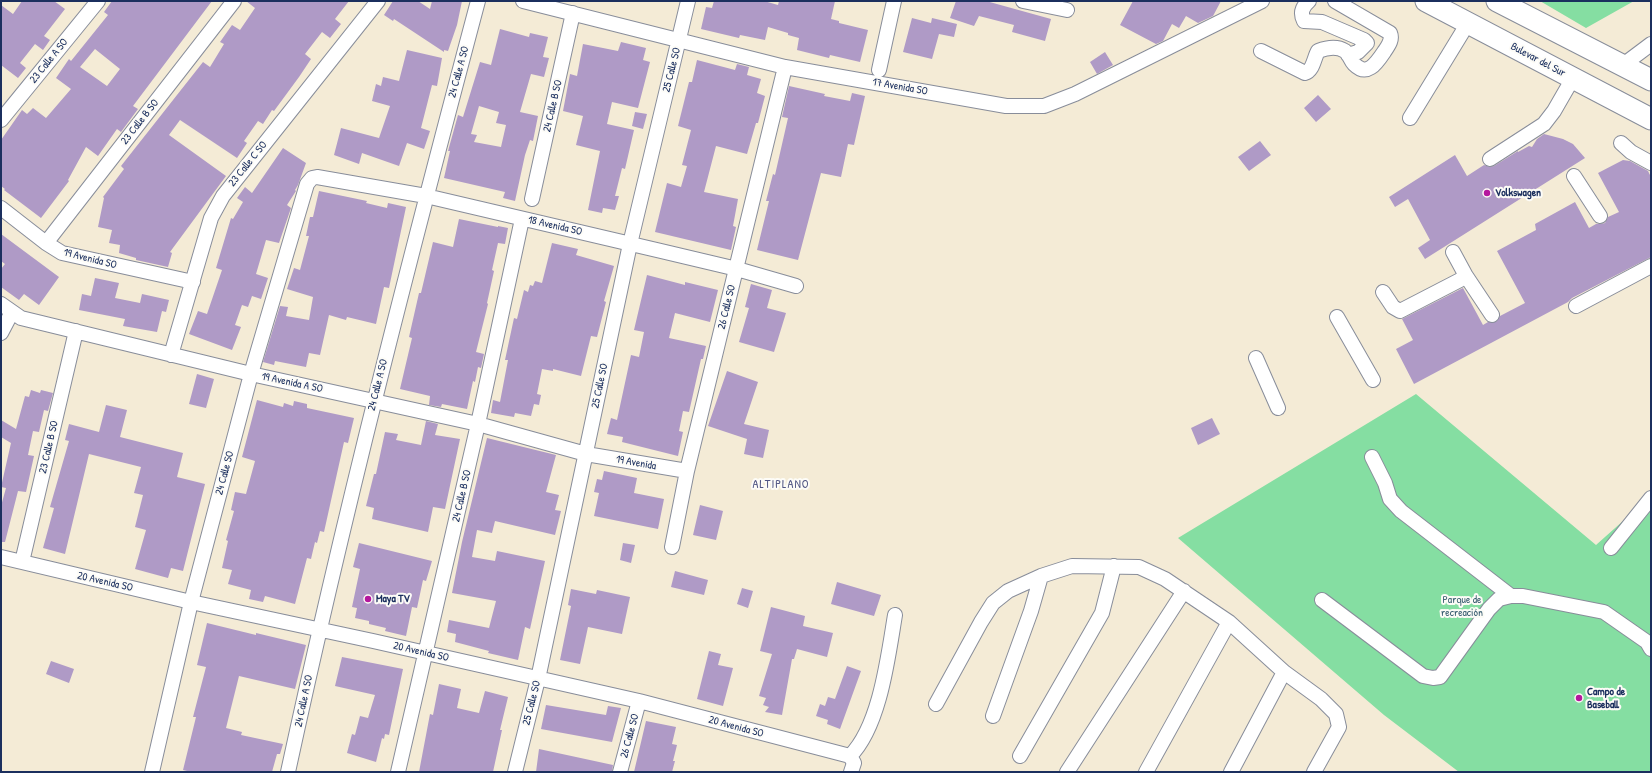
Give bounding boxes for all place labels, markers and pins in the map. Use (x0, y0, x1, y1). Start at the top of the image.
place label: Volkswagen (1495, 186, 1541, 200)
marker: Volkswagen (1482, 188, 1492, 198)
place label: Maya TV (376, 592, 410, 606)
marker: Maya TV (363, 594, 373, 604)
place label: Campo de Baseball (1587, 685, 1625, 711)
marker: Campo de Baseball (1574, 693, 1584, 703)

